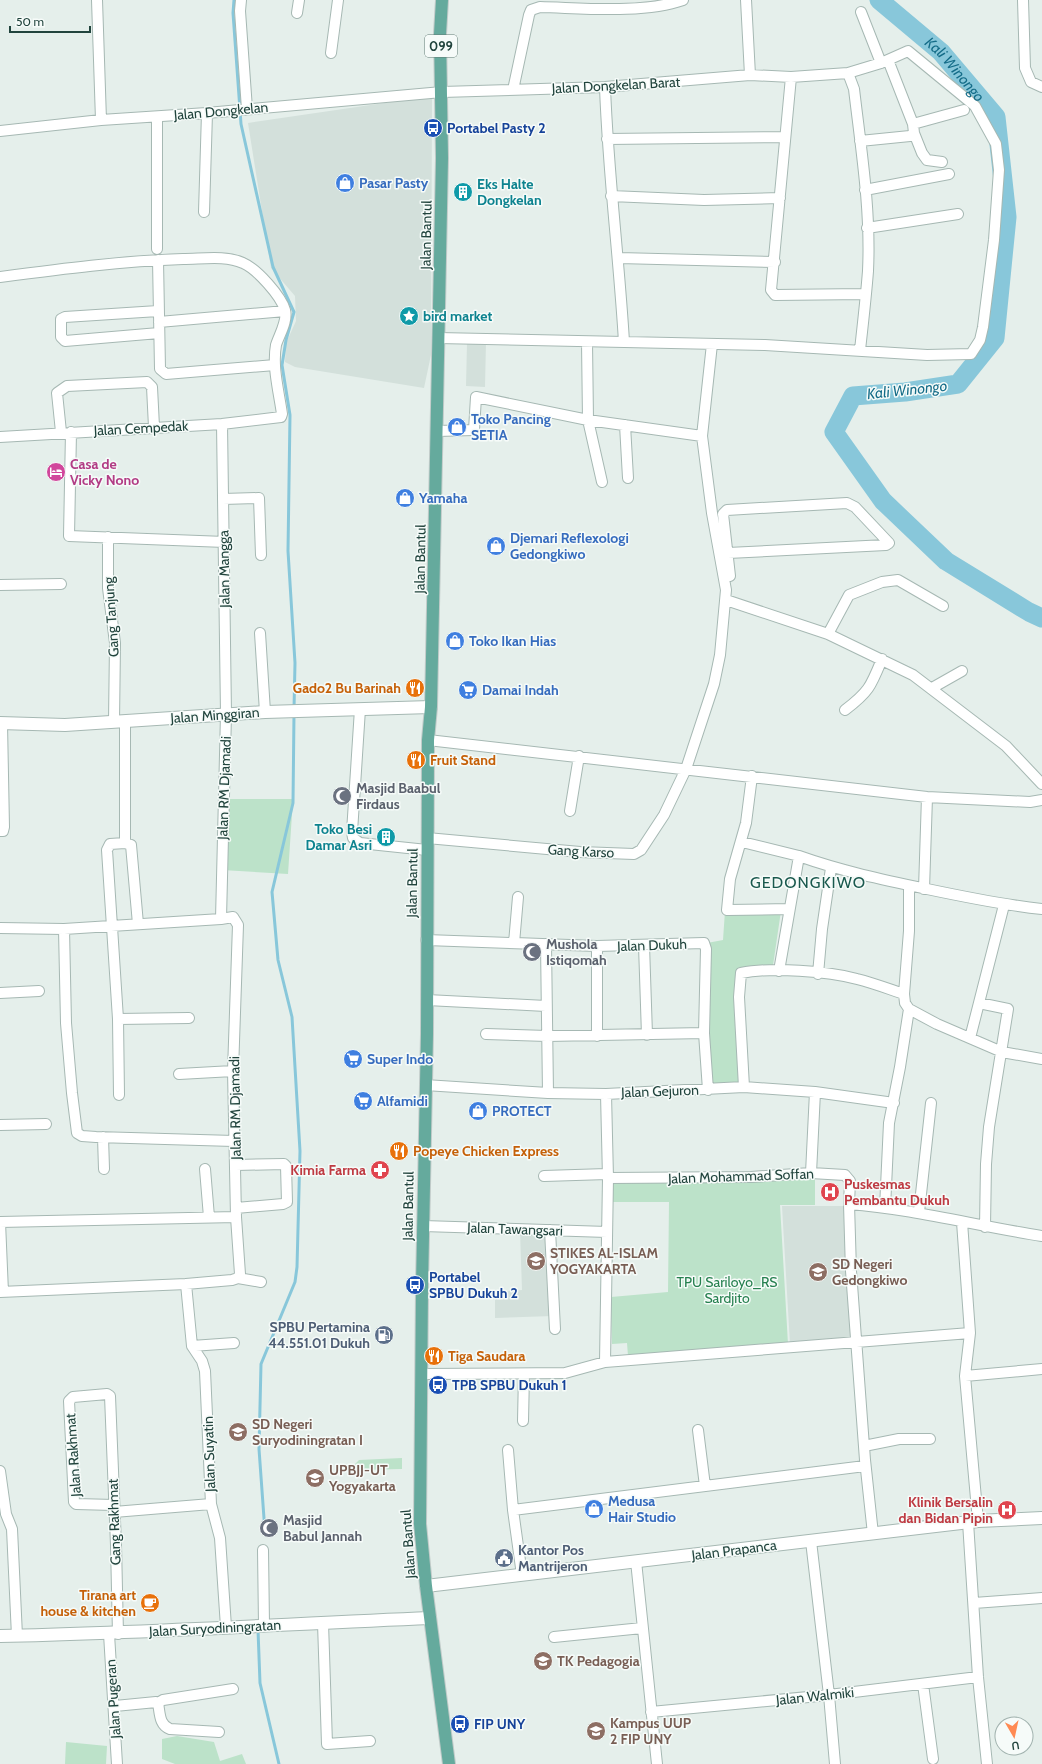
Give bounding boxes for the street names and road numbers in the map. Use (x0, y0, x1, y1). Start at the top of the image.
road number: 099 (425, 35, 457, 57)
street label: Jalan Dongkelan Barat (550, 73, 681, 97)
street label: Jalan Dongkelan (172, 98, 269, 124)
street label: Jalan Bantul (416, 200, 436, 271)
street label: Jalan Cempedak (92, 416, 190, 440)
street label: Jalan Bantul (410, 524, 430, 595)
street label: Jalan Mangga (214, 530, 234, 609)
street label: Gang Tanjung (99, 575, 123, 658)
street label: Jalan Minggiran (169, 703, 260, 727)
street label: Jalan RM Djamadi (213, 736, 235, 841)
street label: Gang Karso (547, 840, 615, 862)
street label: Jalan Bantul (402, 848, 422, 919)
street label: Jalan Dukuh (616, 935, 687, 955)
street label: Jalan RM Djamadi (225, 1056, 245, 1161)
street label: Jalan Gejuron (620, 1081, 699, 1101)
street label: Jalan Mohammad Soffan (667, 1164, 814, 1188)
street label: Jalan Bantul (398, 1171, 418, 1242)
street label: Jalan Tawangsari (466, 1218, 563, 1240)
street label: Jalan Rakhmat (61, 1412, 85, 1498)
street label: Jalan Suyatin (199, 1416, 219, 1493)
street label: Gang Rakhmat (103, 1478, 125, 1566)
street label: Jalan Bantul (397, 1508, 419, 1580)
street label: Jalan Prapanca (689, 1536, 778, 1564)
street label: Jalan Suryodiningratan (148, 1616, 282, 1640)
street label: Jalan Pugeran (101, 1659, 125, 1740)
street label: Jalan Walmiki (774, 1683, 855, 1709)

